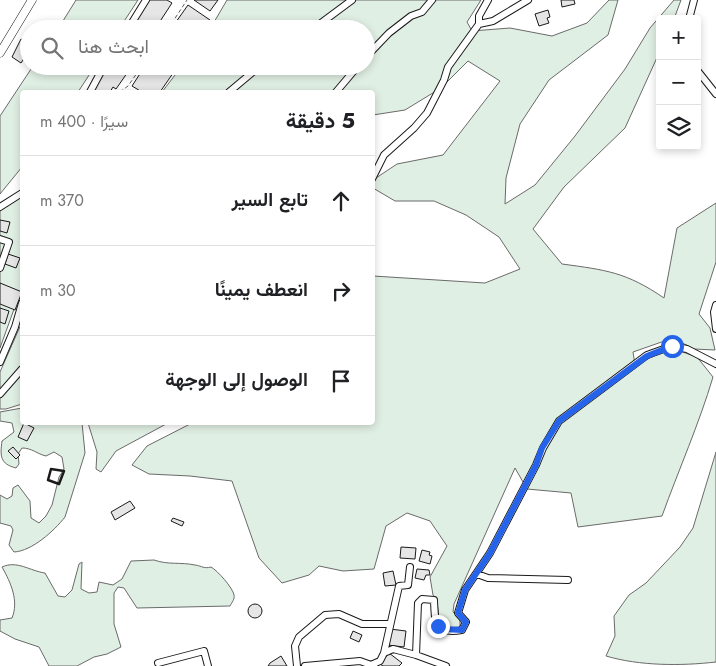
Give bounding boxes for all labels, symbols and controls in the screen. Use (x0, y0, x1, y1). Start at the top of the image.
map controls (656, 15, 701, 150)
button: + (656, 15, 701, 60)
search box (20, 20, 375, 75)
text: ابحث هنا (78, 33, 149, 60)
icon: search (38, 34, 66, 62)
button: − (656, 60, 701, 105)
button: layers (656, 105, 701, 150)
text: 5 دقيقة (286, 106, 355, 136)
text: سيرًا · 400 m (40, 110, 128, 133)
text: تابع السير (231, 186, 308, 213)
icon: ahead (327, 187, 355, 215)
text: 370 m (40, 189, 84, 212)
text: انعطف يمينًا (215, 276, 308, 303)
icon: right (327, 277, 355, 305)
text: 30 m (40, 279, 76, 302)
route start (661, 335, 684, 358)
text: الوصول إلى الوجهة (165, 366, 308, 393)
icon: arrive (327, 367, 355, 395)
route end (427, 615, 450, 638)

